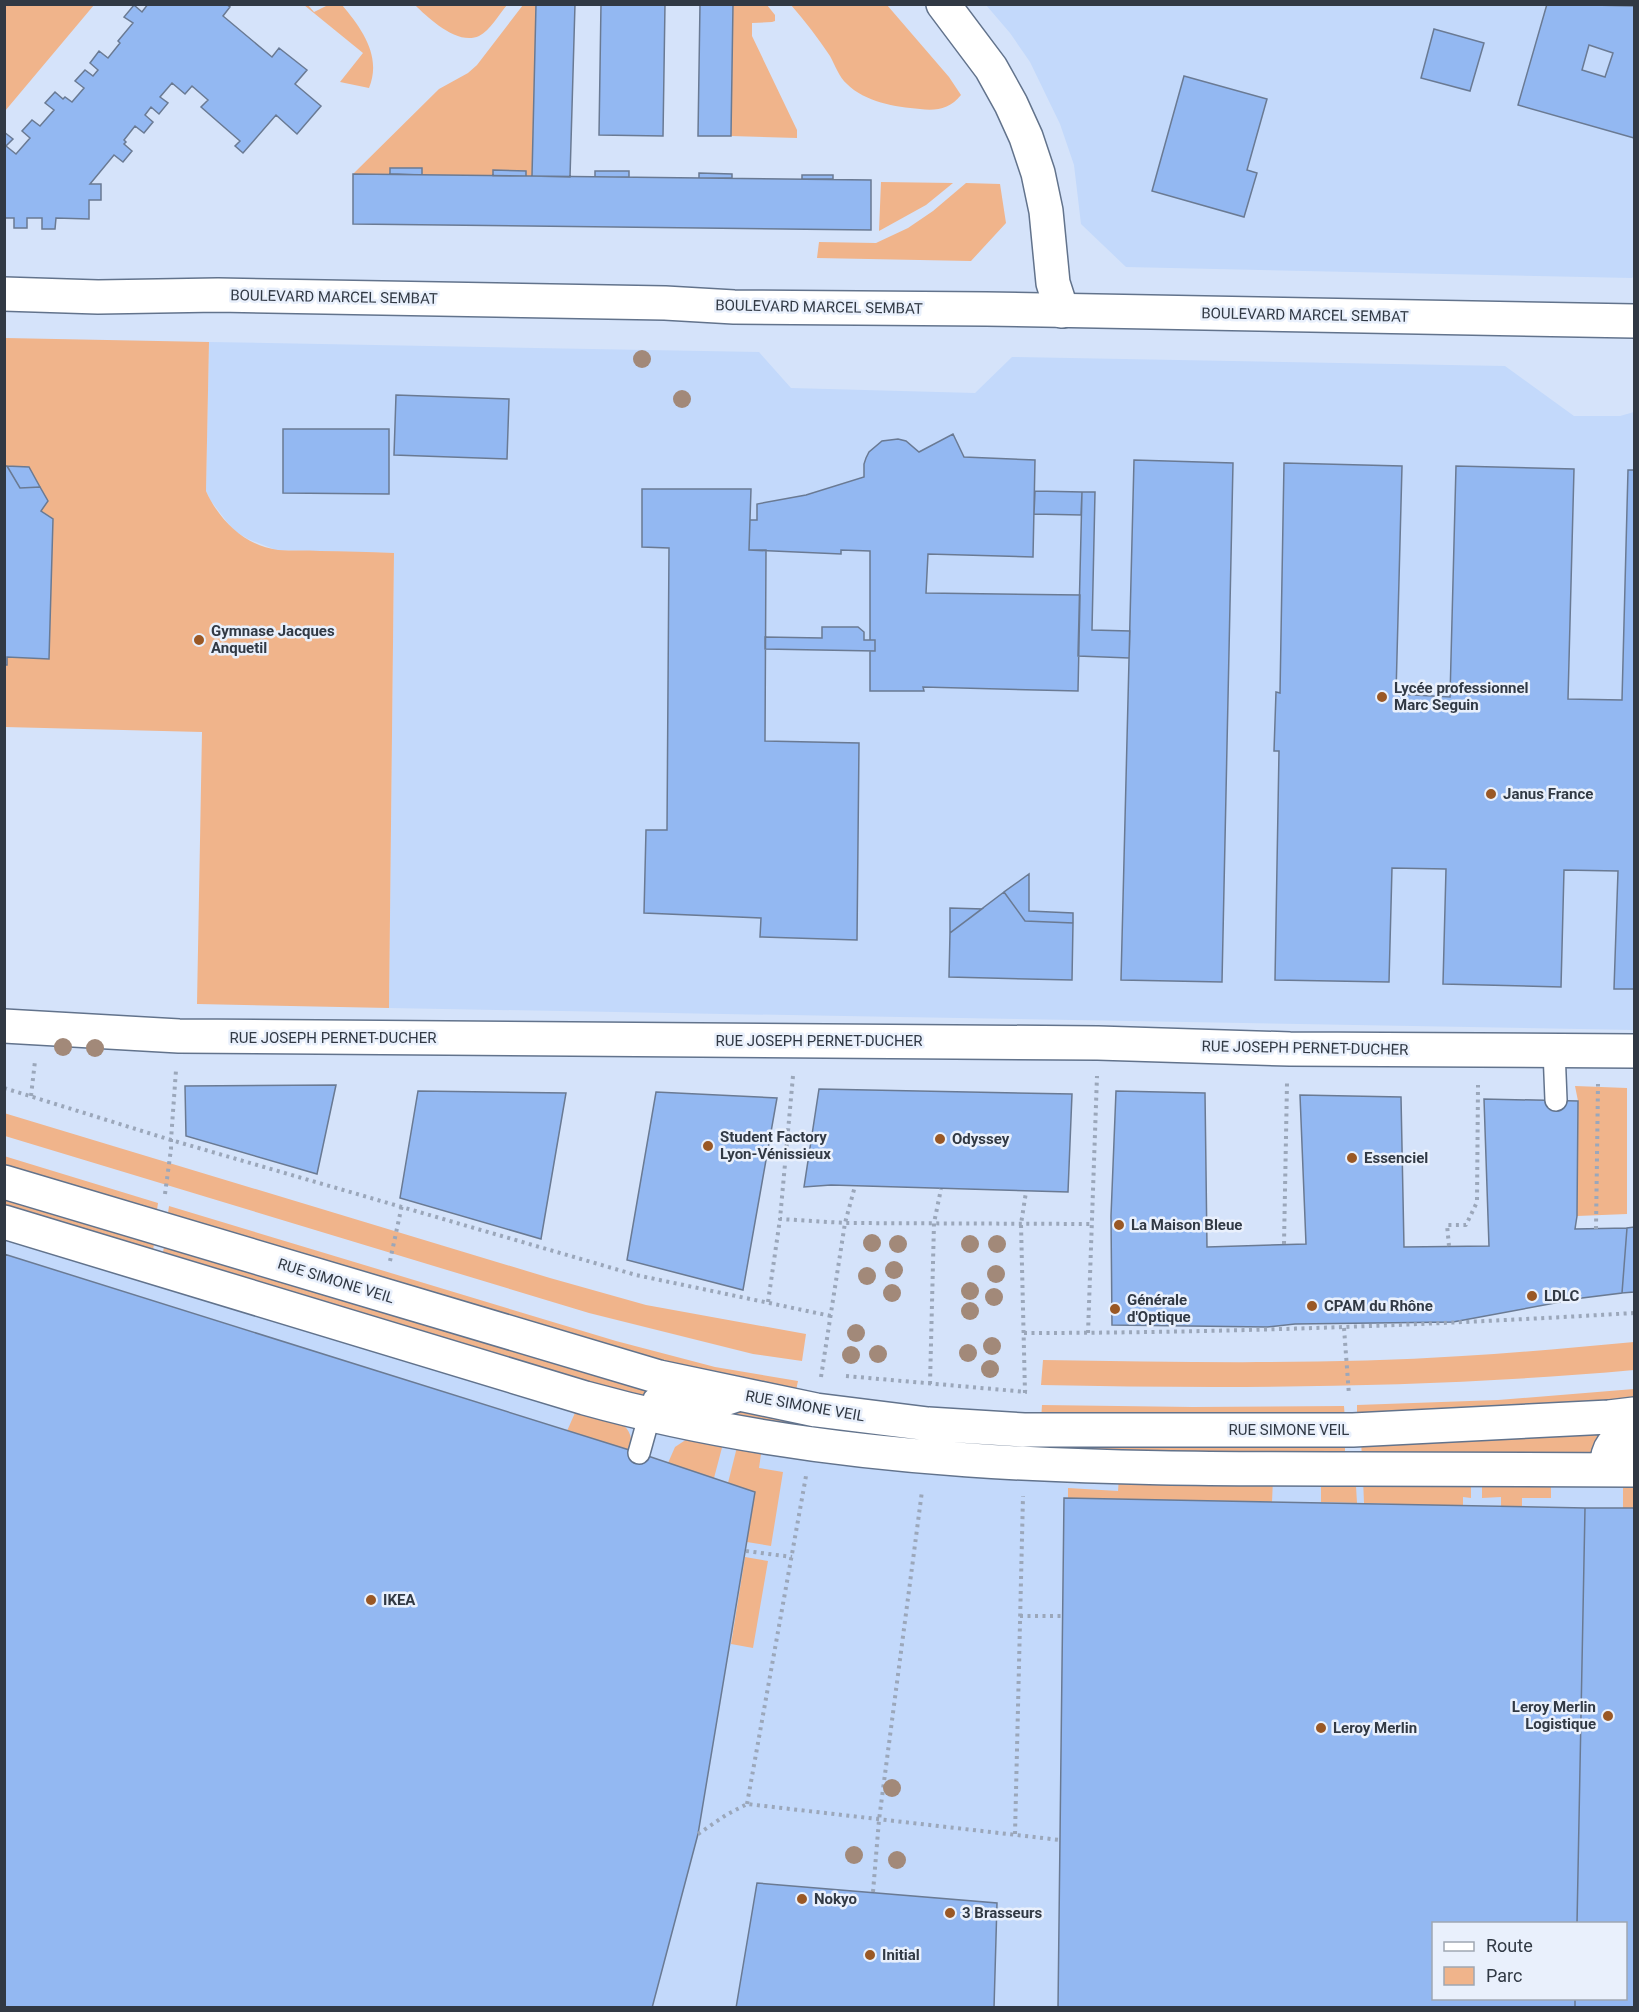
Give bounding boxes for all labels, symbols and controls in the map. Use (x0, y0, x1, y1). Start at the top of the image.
street label: BOULEVARD MARCEL SEMBAT (230, 286, 438, 308)
street label: BOULEVARD MARCEL SEMBAT (715, 296, 923, 318)
street label: BOULEVARD MARCEL SEMBAT (1201, 304, 1409, 326)
place label: Gymnase Jacques Anquetil (211, 622, 335, 657)
marker: Gymnase Jacques Anquetil (192, 633, 206, 647)
place label: Lycée professionnel Marc Seguin (1394, 679, 1529, 714)
marker: Lycée professionnel Marc Seguin (1375, 690, 1389, 704)
place label: Janus France (1503, 785, 1593, 803)
marker: Janus France (1484, 787, 1498, 801)
street label: RUE JOSEPH PERNET-DUCHER (230, 1029, 436, 1047)
street label: RUE JOSEPH PERNET-DUCHER (716, 1032, 922, 1050)
street label: RUE JOSEPH PERNET-DUCHER (1201, 1037, 1409, 1059)
place label: Student Factory Lyon-Vénissieux (720, 1128, 831, 1163)
place label: Odyssey (952, 1130, 1010, 1148)
marker: Odyssey (933, 1132, 947, 1146)
marker: Student Factory Lyon-Vénissieux (701, 1139, 715, 1153)
place label: Essenciel (1364, 1149, 1428, 1167)
marker: Essenciel (1345, 1151, 1359, 1165)
place label: La Maison Bleue (1131, 1216, 1242, 1234)
marker: La Maison Bleue (1112, 1218, 1126, 1232)
street label: RUE SIMONE VEIL (276, 1255, 396, 1307)
place label: LDLC (1544, 1287, 1580, 1305)
marker: LDLC (1525, 1289, 1539, 1303)
place label: Générale d'Optique (1127, 1291, 1191, 1326)
place label: CPAM du Rhône (1324, 1297, 1433, 1315)
marker: CPAM du Rhône (1305, 1299, 1319, 1313)
marker: Générale d'Optique (1108, 1302, 1122, 1316)
street label: RUE SIMONE VEIL (744, 1387, 866, 1425)
street label: RUE SIMONE VEIL (1229, 1421, 1349, 1439)
place label: IKEA (383, 1591, 416, 1609)
marker: IKEA (364, 1593, 378, 1607)
place label: Leroy Merlin Logistique (1512, 1698, 1596, 1733)
marker: Leroy Merlin Logistique (1601, 1709, 1615, 1723)
place label: Leroy Merlin (1333, 1719, 1417, 1737)
marker: Leroy Merlin (1314, 1721, 1328, 1735)
place label: Nokyo (814, 1890, 857, 1908)
marker: Nokyo (795, 1892, 809, 1906)
place label: 3 Brasseurs (962, 1904, 1043, 1922)
marker: 3 Brasseurs (943, 1906, 957, 1920)
legend (1432, 1922, 1627, 2000)
text: Route (1486, 1935, 1533, 1956)
place label: Initial (882, 1946, 920, 1964)
marker: Initial (863, 1948, 877, 1962)
text: Parc (1486, 1965, 1522, 1986)

